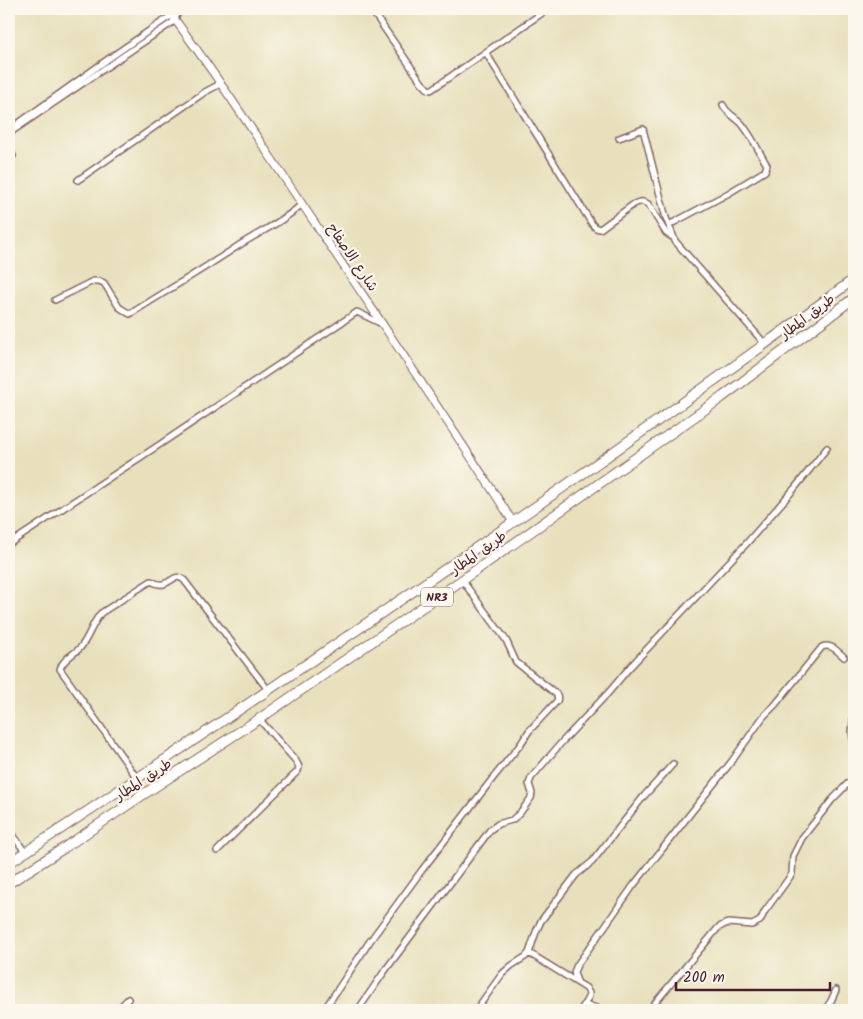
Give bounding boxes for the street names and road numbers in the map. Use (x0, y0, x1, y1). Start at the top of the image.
street label: شارع الاصفاح (321, 219, 383, 296)
street label: طريق المطار (774, 289, 840, 346)
street label: طريق المطار (445, 525, 511, 581)
road number: NR3 (421, 588, 453, 606)
street label: طريق المطار (110, 753, 177, 807)

